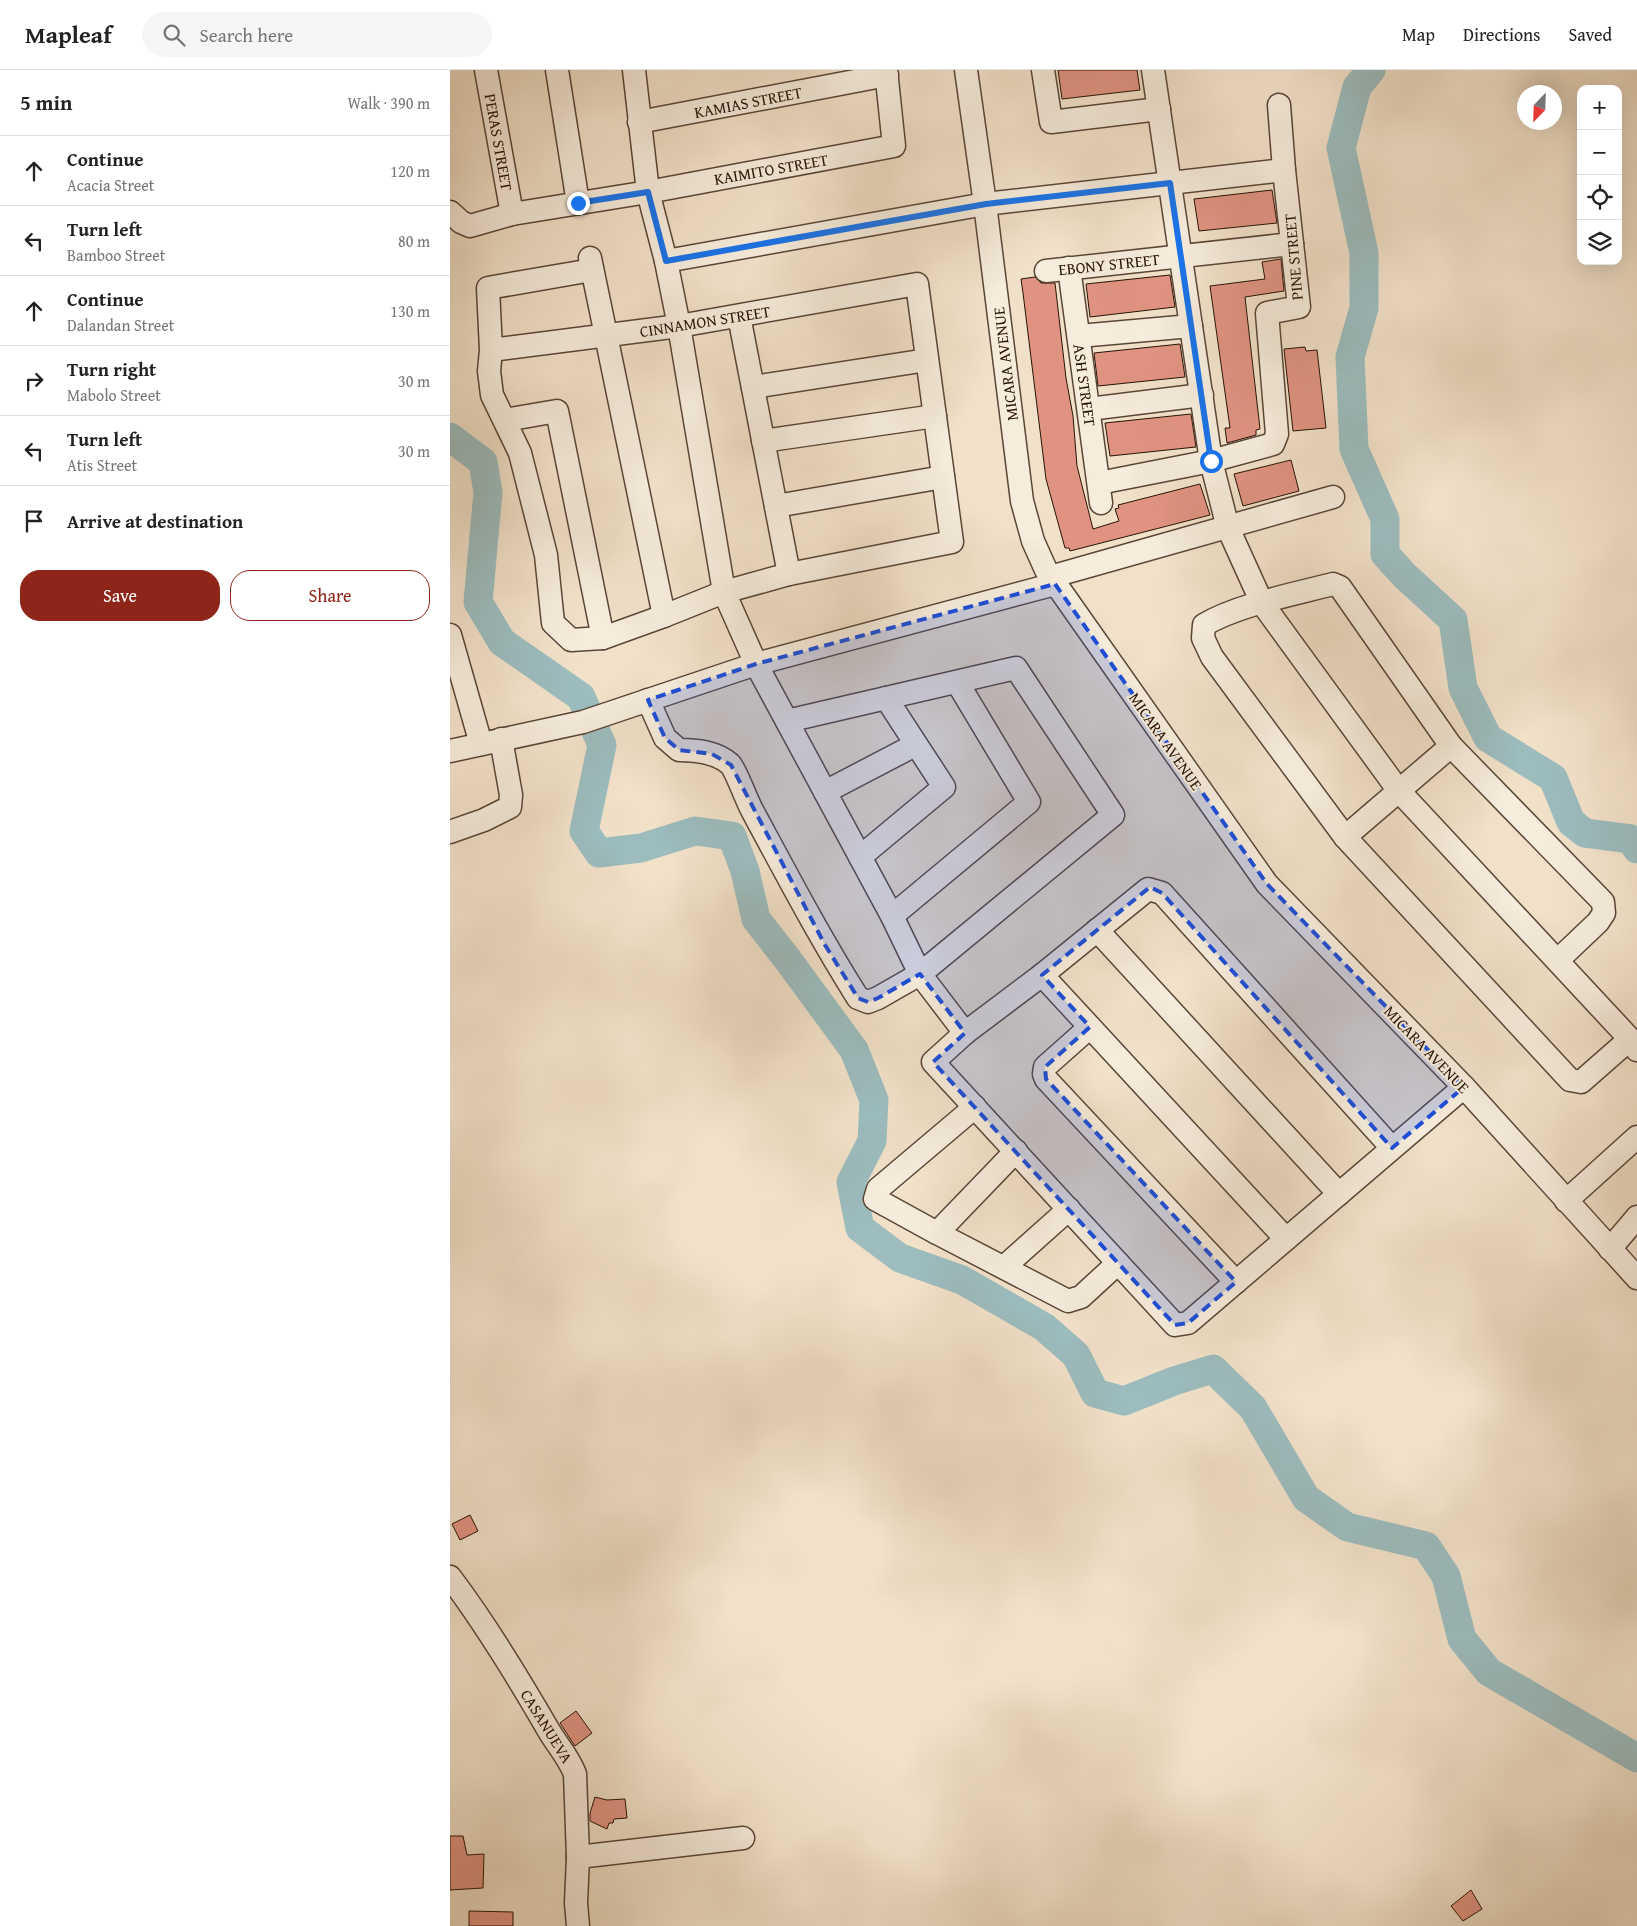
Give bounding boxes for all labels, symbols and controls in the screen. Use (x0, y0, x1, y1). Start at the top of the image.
search box (142, 12, 492, 57)
text: Mapleaf (25, 17, 112, 52)
icon: search (160, 21, 188, 49)
text: Search here (200, 21, 293, 49)
text: Map (1402, 21, 1435, 48)
text: Directions (1463, 21, 1540, 48)
text: Saved (1568, 21, 1612, 48)
street label: KAMIAS STREET (692, 80, 804, 124)
north arrow (1517, 85, 1562, 130)
map controls (1577, 85, 1622, 265)
button: + (1577, 85, 1622, 130)
text: 5 min (20, 87, 72, 118)
text: Walk · 390 m (347, 91, 430, 115)
street label: PERAS STREET (479, 92, 519, 192)
button: − (1577, 130, 1622, 175)
text: Continue (67, 145, 144, 173)
street label: KAIMITO STREET (712, 147, 830, 191)
icon: ahead (20, 157, 48, 185)
text: 120 m (390, 159, 430, 183)
text: Acacia Street (67, 173, 155, 197)
button: locate (1577, 175, 1622, 220)
route end (567, 192, 590, 215)
street label: PINE STREET (1277, 213, 1309, 301)
text: Turn left (67, 215, 142, 243)
button: layers (1577, 220, 1622, 265)
icon: left (20, 227, 48, 255)
text: 80 m (398, 229, 430, 253)
text: Bamboo Street (67, 243, 165, 267)
street label: EBONY STREET (1057, 247, 1161, 281)
text: Continue (67, 285, 144, 313)
icon: ahead (20, 297, 48, 325)
text: 130 m (390, 299, 430, 323)
street label: CINNAMON STREET (638, 299, 772, 343)
street label: MICARA AVENUE (986, 306, 1024, 422)
text: Dalandan Street (67, 313, 174, 337)
street label: ASH STREET (1067, 342, 1103, 428)
text: Turn right (67, 355, 156, 383)
icon: right (20, 367, 48, 395)
text: 30 m (398, 369, 430, 393)
text: Mabolo Street (67, 383, 161, 407)
text: Turn left (67, 425, 142, 453)
icon: left (20, 437, 48, 465)
text: 30 m (398, 439, 430, 463)
route start (1200, 450, 1223, 473)
text: Atis Street (67, 453, 137, 477)
icon: arrive (20, 507, 48, 535)
text: Arrive at destination (67, 507, 243, 535)
button: Save (20, 570, 220, 621)
button: Share (230, 570, 430, 621)
street label: MICARA AVENUE (1123, 687, 1209, 795)
street label: MICARA AVENUE (1379, 999, 1475, 1099)
street label: CASANUEVA (515, 1684, 579, 1768)

